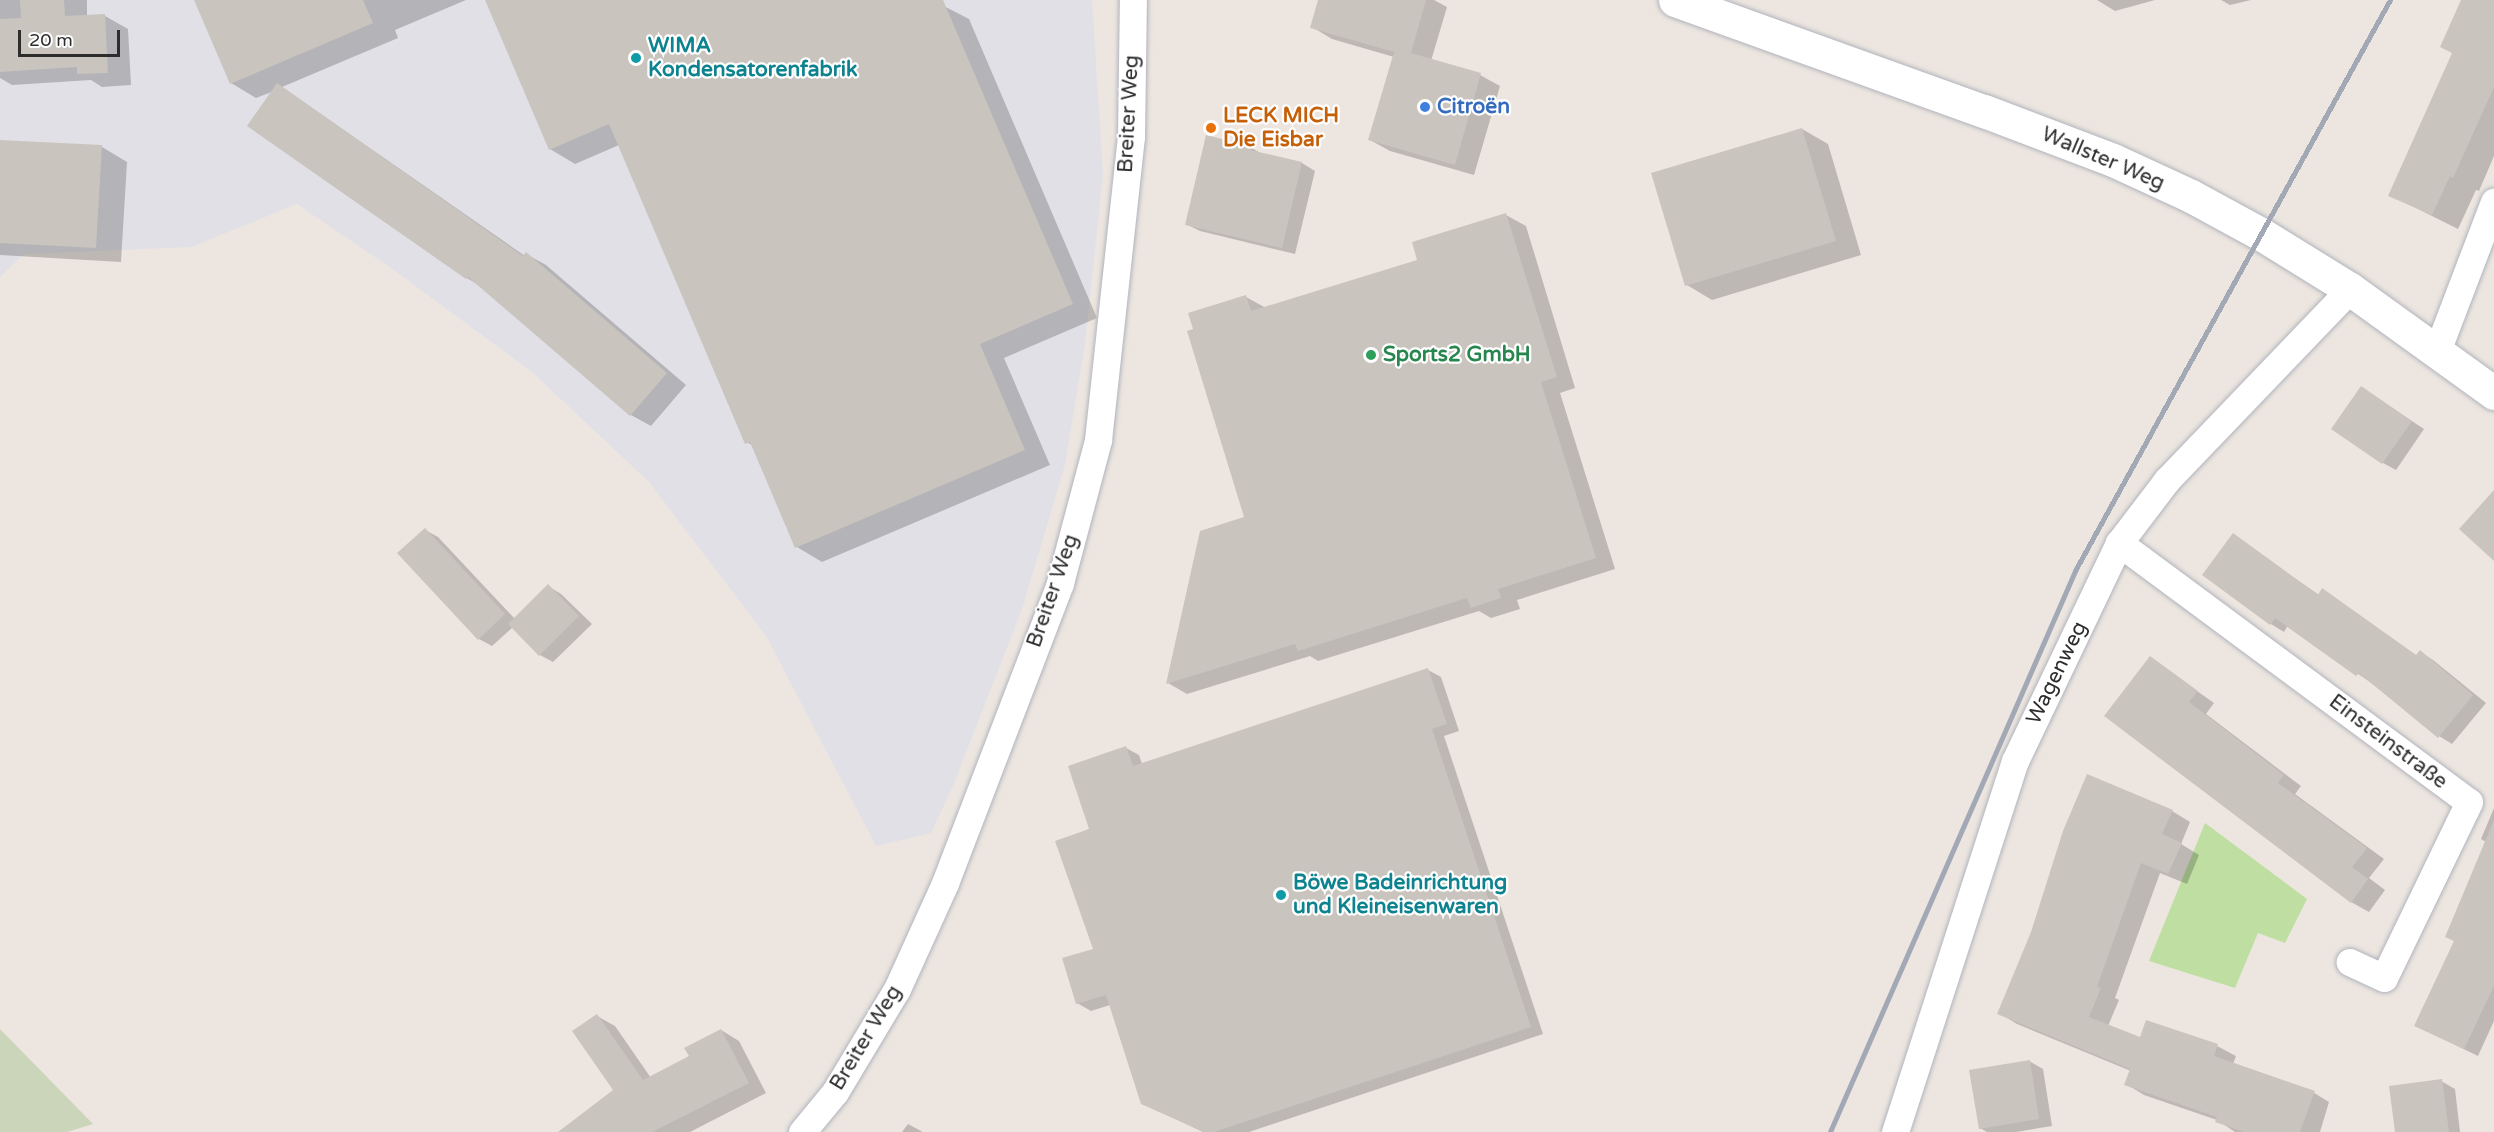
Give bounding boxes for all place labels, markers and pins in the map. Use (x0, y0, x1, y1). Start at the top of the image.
place label: WIMA Kondensatorenfabrik (648, 33, 857, 83)
marker: WIMA Kondensatorenfabrik (629, 51, 643, 65)
place label: Citroën (1437, 94, 1510, 120)
marker: Citroën (1418, 100, 1432, 114)
place label: LECK MICH Die Eisbar (1223, 103, 1339, 153)
marker: LECK MICH Die Eisbar (1204, 121, 1218, 135)
place label: Sports2 GmbH (1383, 342, 1531, 368)
marker: Sports2 GmbH (1364, 348, 1378, 362)
place label: Böwe Badeinrichtung und Kleineisenwaren (1293, 870, 1507, 920)
marker: Böwe Badeinrichtung und Kleineisenwaren (1274, 888, 1288, 902)

